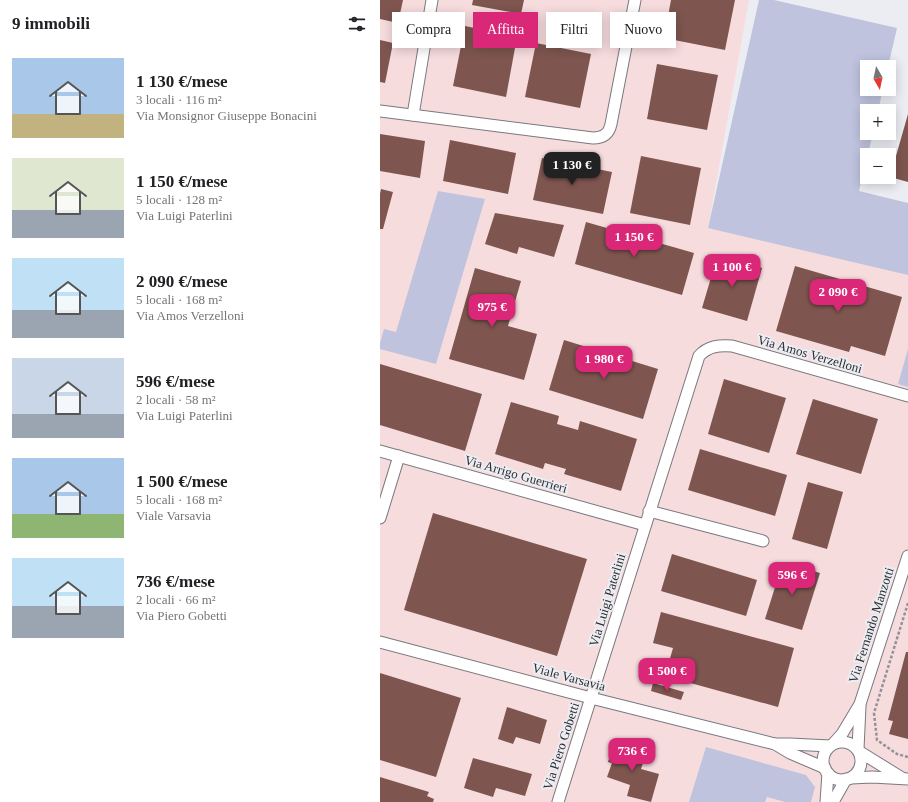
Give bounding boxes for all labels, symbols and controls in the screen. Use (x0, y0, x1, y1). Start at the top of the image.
chip: Compra (392, 12, 465, 48)
chip: Affitta (473, 12, 538, 48)
chip: Filtri (546, 12, 602, 48)
chip: Nuovo (610, 12, 676, 48)
icon: filters (346, 13, 368, 35)
text: 9 immobili (12, 14, 90, 33)
north arrow (860, 60, 896, 96)
map controls (860, 60, 896, 184)
text: 1 130 €/mese (136, 72, 228, 91)
icon: home (44, 74, 92, 122)
text: 3 locali · 116 m² (136, 92, 222, 107)
button: + (860, 104, 896, 140)
text: Via Monsignor Giuseppe Bonacini (136, 108, 317, 123)
button: − (860, 148, 896, 184)
pin: 1 130 € (535, 152, 609, 186)
text: 1 130 € (553, 157, 592, 172)
text: 1 150 €/mese (136, 172, 228, 191)
icon: home (44, 174, 92, 222)
text: 5 locali · 128 m² (136, 192, 222, 207)
text: Via Luigi Paterlini (136, 208, 233, 223)
pin: 1 150 € (597, 224, 671, 258)
text: 1 150 € (615, 229, 654, 244)
pin: 1 100 € (695, 254, 769, 288)
text: 1 100 € (713, 259, 752, 274)
text: 2 090 €/mese (136, 272, 228, 291)
icon: home (44, 274, 92, 322)
pin: 2 090 € (801, 279, 875, 313)
text: 2 090 € (819, 284, 858, 299)
text: 5 locali · 168 m² (136, 292, 222, 307)
pin: 975 € (464, 294, 520, 328)
text: 975 € (477, 299, 507, 314)
text: Via Amos Verzelloni (136, 308, 244, 323)
street label: Via Amos Verzelloni (756, 332, 864, 376)
pin: 1 980 € (567, 346, 641, 380)
text: 1 980 € (585, 351, 624, 366)
text: 596 €/mese (136, 372, 215, 391)
icon: home (44, 374, 92, 422)
text: 2 locali · 58 m² (136, 392, 216, 407)
text: Via Luigi Paterlini (136, 408, 233, 423)
street label: Via Arrigo Guerrieri (463, 452, 569, 496)
text: 1 500 €/mese (136, 472, 228, 491)
icon: home (44, 474, 92, 522)
text: 5 locali · 168 m² (136, 492, 222, 507)
text: Viale Varsavia (136, 508, 211, 523)
street label: Via Luigi Paterlini (586, 551, 628, 648)
pin: 596 € (764, 562, 820, 596)
street label: Via Fernando Manzotti (845, 565, 897, 685)
text: 596 € (777, 567, 807, 582)
text: 736 €/mese (136, 572, 215, 591)
icon: home (44, 574, 92, 622)
text: 2 locali · 66 m² (136, 592, 216, 607)
text: Via Piero Gobetti (136, 608, 227, 623)
pin: 1 500 € (630, 658, 704, 692)
street label: Viale Varsavia (531, 660, 607, 694)
text: 1 500 € (648, 663, 687, 678)
street label: Via Piero Gobetti (540, 700, 582, 792)
pin: 736 € (604, 738, 660, 772)
text: 736 € (617, 743, 647, 758)

